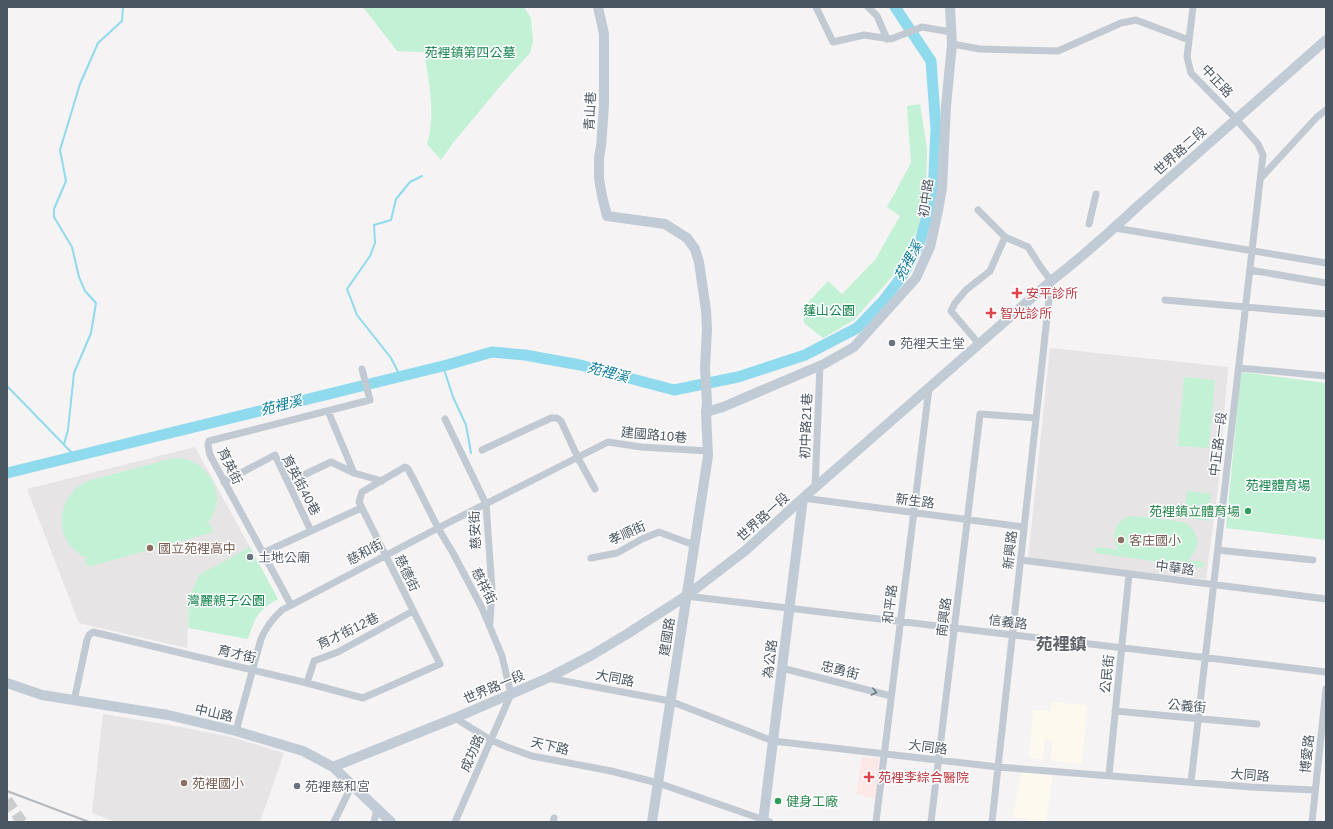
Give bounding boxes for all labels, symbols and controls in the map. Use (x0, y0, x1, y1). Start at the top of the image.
park label: 苑裡鎮第四公墓 (424, 45, 516, 60)
street label: 中正路 (1198, 62, 1236, 100)
street label: 青山巷 (581, 91, 599, 131)
street label: 世界路二段 (1151, 124, 1209, 178)
street label: 初中路 (916, 178, 936, 218)
water label: 苑裡溪 (891, 237, 926, 283)
place label: 安平診所 (1026, 286, 1078, 301)
marker: 安平診所 (1011, 287, 1023, 299)
park label: 蓬山公園 (803, 303, 855, 318)
place label: 智光診所 (1000, 306, 1052, 321)
marker: 智光診所 (985, 307, 997, 319)
place label: 苑裡天主堂 (900, 336, 965, 351)
marker: 苑裡天主堂 (887, 338, 897, 348)
water label: 苑裡溪 (586, 359, 632, 386)
water label: 苑裡溪 (259, 392, 305, 418)
street label: 初中路21巷 (797, 393, 815, 459)
street label: 中正路一段 (1207, 411, 1229, 477)
street label: 建國路10巷 (620, 425, 688, 445)
street label: 育英街 (215, 445, 245, 487)
street label: 育英街40巷 (279, 452, 323, 518)
park label: 苑裡體育場 (1245, 478, 1311, 493)
street label: 世界路一段 (734, 490, 792, 544)
street label: 新生路 (895, 491, 935, 511)
place label: 苑裡鎮立體育場 (1149, 504, 1240, 519)
marker: 苑裡鎮立體育場 (1243, 506, 1253, 516)
street label: 慈安街 (466, 510, 484, 550)
street label: 孝順街 (606, 518, 648, 548)
street label: 新興路 (1001, 530, 1019, 570)
place label: 客庄國小 (1129, 533, 1181, 548)
marker: 客庄國小 (1116, 535, 1126, 545)
street label: 慈和街 (344, 536, 386, 568)
place label: 國立苑裡高中 (158, 541, 236, 556)
marker: 國立苑裡高中 (145, 543, 155, 553)
place label: 土地公廟 (258, 550, 310, 565)
marker: 土地公廟 (245, 552, 255, 562)
street label: 慈德街 (392, 552, 422, 594)
street label: 中華路 (1155, 558, 1195, 578)
street label: 慈祥街 (468, 565, 500, 607)
street label: 和平路 (880, 584, 900, 624)
park label: 灣麗親子公園 (187, 593, 265, 608)
street label: 南興路 (934, 597, 954, 637)
street label: 育才街12巷 (315, 610, 381, 652)
street label: 信義路 (988, 612, 1028, 632)
street label: 建國路 (657, 617, 677, 657)
district label: 苑裡鎮 (1036, 635, 1087, 654)
street label: 為公路 (760, 639, 780, 679)
street label: 育才街 (216, 642, 258, 666)
street label: 公民街 (1098, 654, 1116, 694)
street label: 忠勇街 (819, 658, 861, 682)
street label: 世界路一段 (461, 667, 527, 707)
street label: 大同路 (594, 667, 636, 689)
one-way arrow (871, 687, 877, 695)
street label: 公義街 (1167, 697, 1207, 715)
street label: 中山路 (193, 701, 235, 725)
street label: 成功路 (457, 732, 487, 774)
street label: 天下路 (529, 734, 571, 758)
street label: 博愛路 (1298, 734, 1316, 774)
street label: 大同路 (908, 737, 948, 757)
street label: 大同路 (1230, 766, 1270, 784)
place label: 苑裡李綜合醫院 (878, 770, 969, 785)
marker: 苑裡李綜合醫院 (863, 771, 875, 783)
place label: 苑裡國小 (192, 776, 244, 791)
marker: 苑裡國小 (179, 778, 189, 788)
place label: 苑裡慈和宮 (305, 779, 370, 794)
marker: 苑裡慈和宮 (292, 781, 302, 791)
place label: 健身工廠 (786, 794, 838, 809)
marker: 健身工廠 (773, 796, 783, 806)

